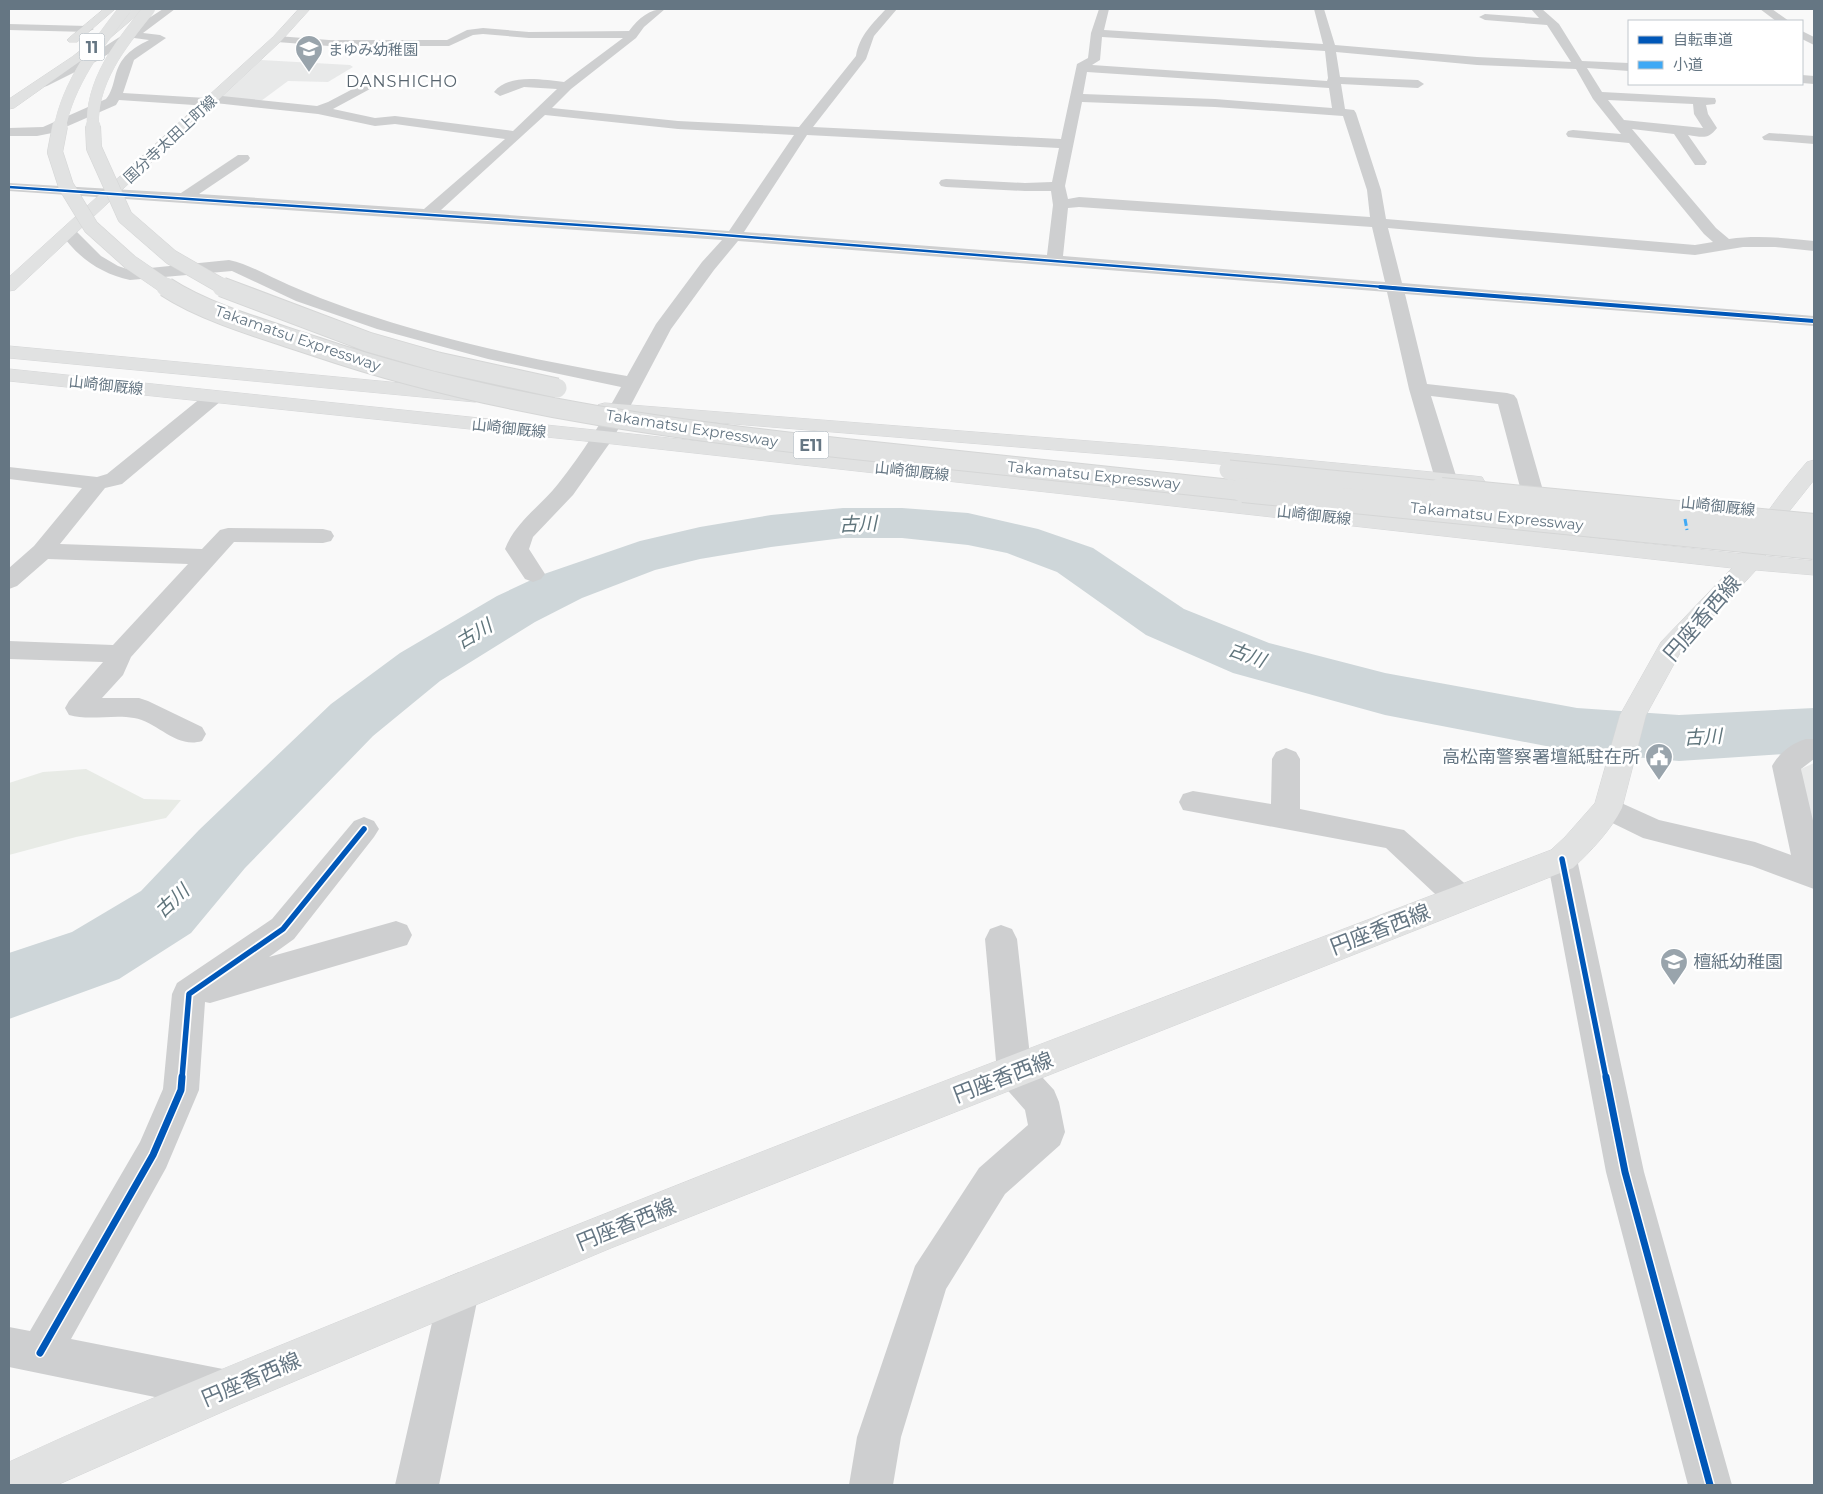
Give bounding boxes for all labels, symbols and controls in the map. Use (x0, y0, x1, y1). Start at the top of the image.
legend (1628, 20, 1803, 85)
text: 自転車道 (1673, 30, 1733, 49)
road number: 11 (80, 34, 104, 61)
school or university icon: まゆみ幼稚園 (294, 34, 324, 73)
place label: まゆみ幼稚園 (328, 40, 418, 59)
text: 小道 (1673, 55, 1703, 74)
district label: DANSHICHO (346, 72, 458, 91)
street label: 国分寺太田上町線 (120, 91, 220, 187)
street label: Takamatsu Expressway (213, 301, 384, 376)
street label: 山崎御厩線 (68, 372, 144, 398)
street label: Takamatsu Expressway (605, 405, 780, 451)
street label: 山崎御厩線 (471, 415, 547, 441)
road number: E11 (794, 432, 828, 458)
street label: Takamatsu Expressway (1007, 456, 1182, 494)
street label: 山崎御厩線 (874, 458, 950, 484)
street label: 山崎御厩線 (1680, 493, 1756, 519)
street label: Takamatsu Expressway (1410, 497, 1585, 535)
street label: 山崎御厩線 (1276, 502, 1352, 528)
water label: 古川 (839, 512, 879, 536)
street label: 円座香西線 (1658, 570, 1746, 666)
water label: 古川 (452, 613, 498, 654)
water label: 古川 (1225, 638, 1271, 673)
water label: 古川 (1683, 724, 1725, 749)
public building icon: 高松南警察署壇紙駐在所 (1644, 742, 1674, 781)
place label: 高松南警察署壇紙駐在所 (1442, 746, 1640, 768)
water label: 古川 (150, 878, 195, 922)
street label: 円座香西線 (1327, 899, 1433, 959)
school or university icon: 檀紙幼稚園 (1659, 947, 1689, 986)
place label: 檀紙幼稚園 (1693, 951, 1783, 973)
street label: 円座香西線 (950, 1047, 1056, 1107)
street label: 円座香西線 (573, 1193, 679, 1255)
street label: 円座香西線 (198, 1347, 304, 1411)

